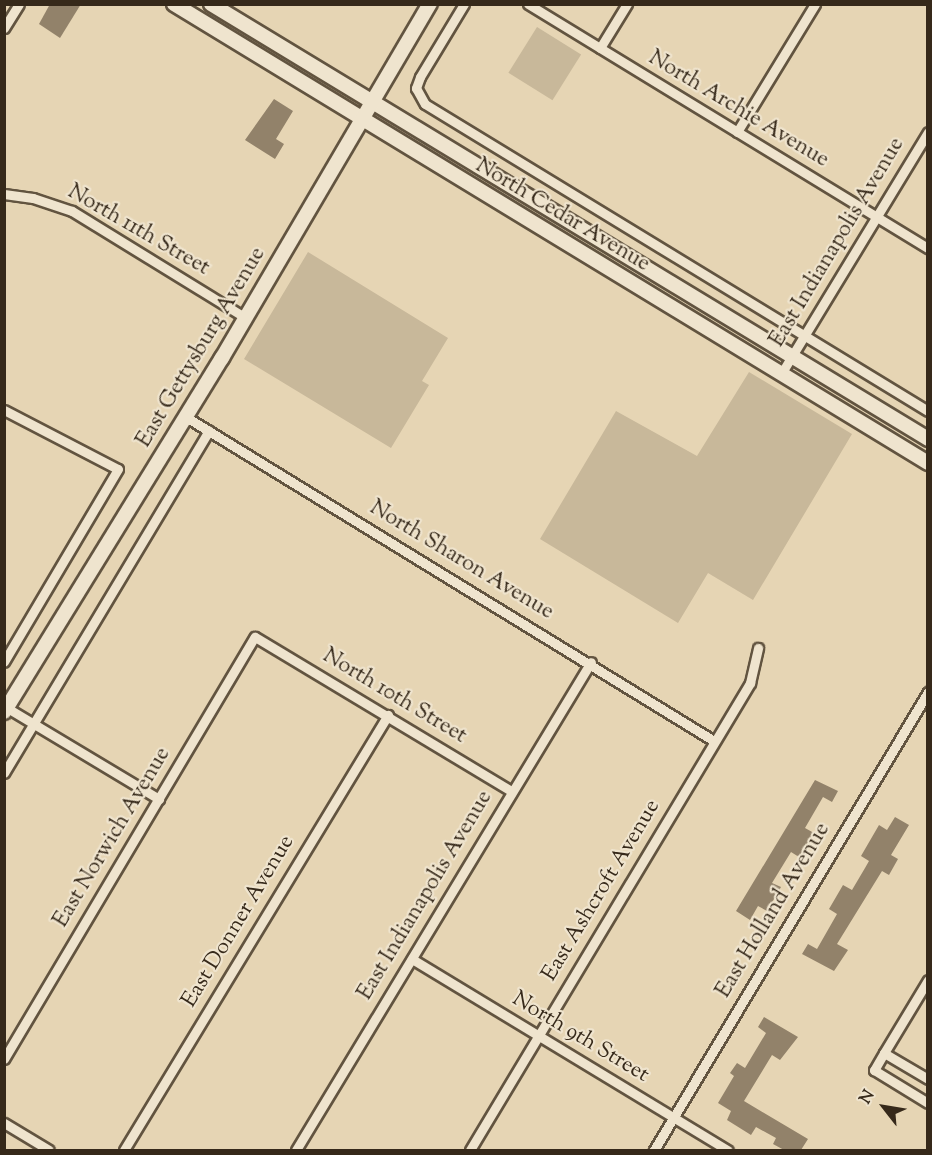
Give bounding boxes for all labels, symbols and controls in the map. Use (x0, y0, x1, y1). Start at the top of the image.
street label: North Archie Avenue (643, 46, 833, 174)
street label: East Indianapolis Avenue (765, 134, 911, 352)
street label: North Cedar Avenue (470, 154, 654, 278)
street label: North 11th Street (62, 180, 214, 282)
street label: East Gettysburg Avenue (132, 243, 272, 453)
street label: North Sharon Avenue (364, 496, 558, 626)
street label: North 10th Street (317, 644, 471, 750)
street label: East Norwich Avenue (49, 743, 177, 933)
street label: East Indianapolis Avenue (353, 787, 499, 1005)
street label: East Ashcroft Avenue (537, 795, 667, 987)
street label: East Holland Avenue (711, 819, 837, 1003)
street label: East Donner Avenue (177, 831, 301, 1013)
street label: North 9th Street (507, 987, 653, 1089)
north arrow (854, 1077, 914, 1137)
text: N (855, 1086, 881, 1109)

